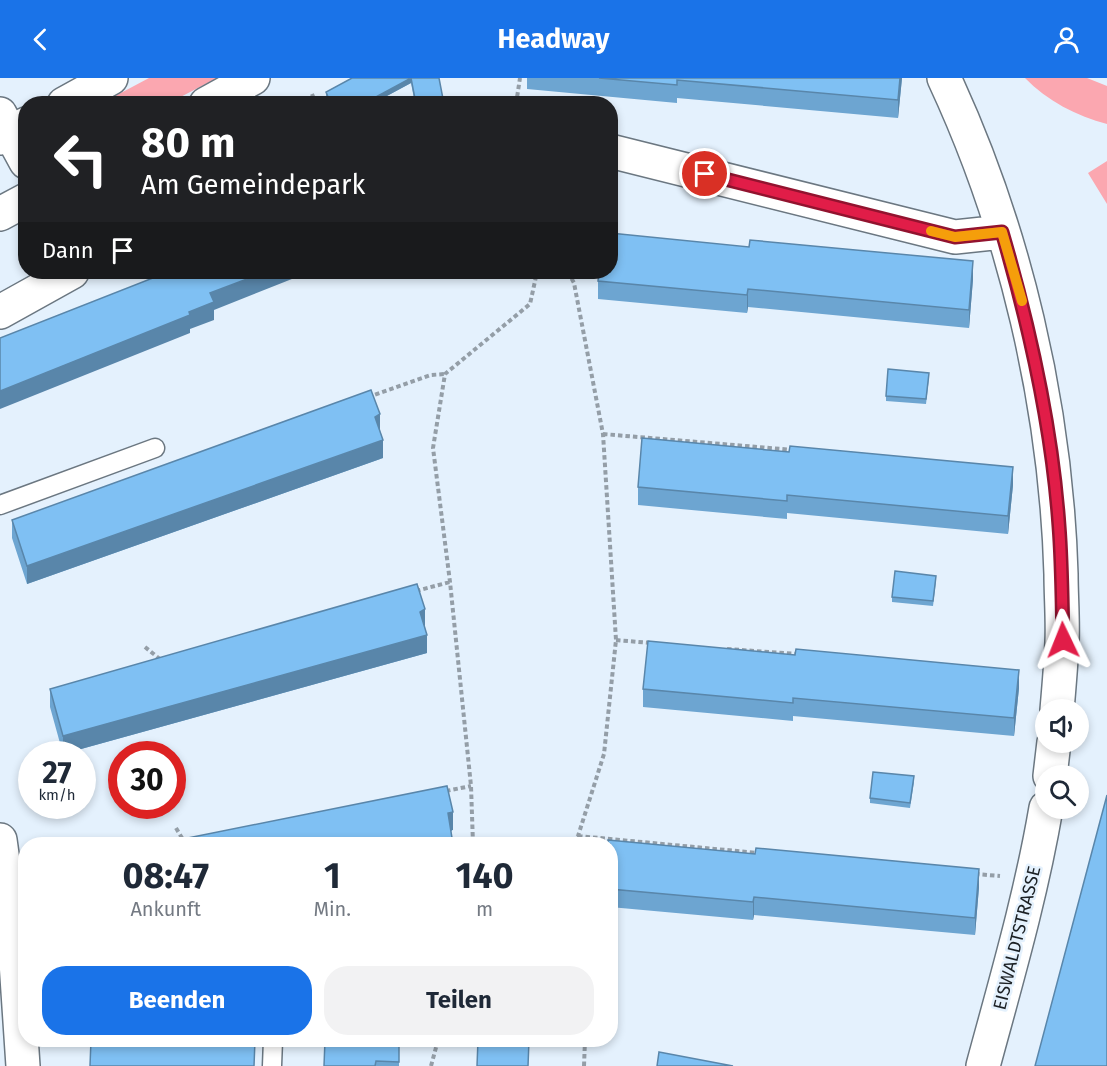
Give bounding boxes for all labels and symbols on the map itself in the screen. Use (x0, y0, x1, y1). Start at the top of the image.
pin (679, 148, 730, 199)
position arrow (1031, 608, 1095, 672)
speed limit sign: 30 (108, 741, 186, 819)
street label: EISWALDTSTRASSE (988, 864, 1046, 1012)

